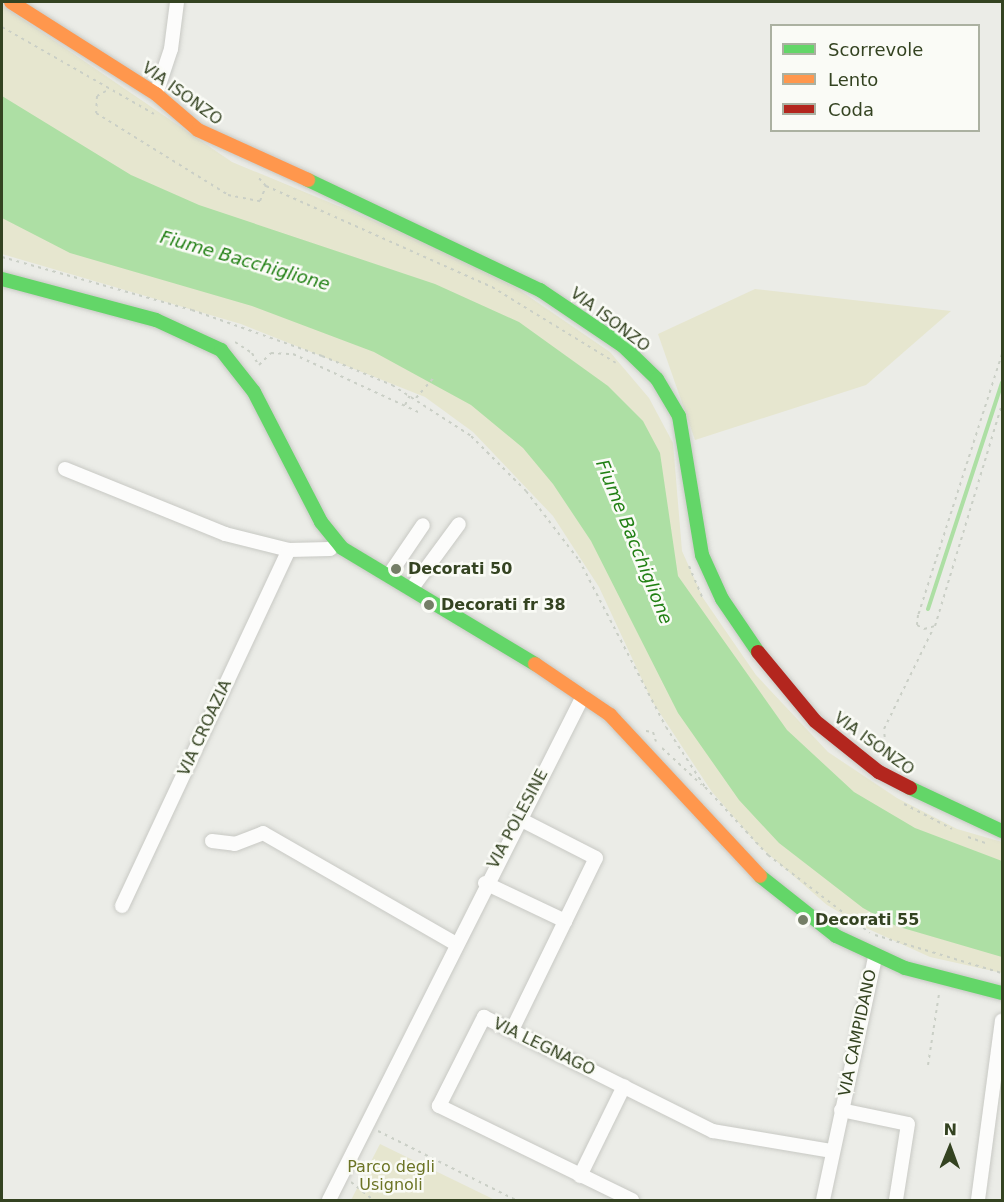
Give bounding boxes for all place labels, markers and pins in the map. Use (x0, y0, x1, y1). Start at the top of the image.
place label: Decorati 50 (408, 559, 512, 579)
marker: Decorati 50 (389, 562, 403, 576)
place label: Decorati fr 38 (441, 595, 566, 615)
marker: Decorati fr 38 (422, 598, 436, 612)
place label: Decorati 55 (815, 910, 919, 930)
marker: Decorati 55 (796, 913, 810, 927)

